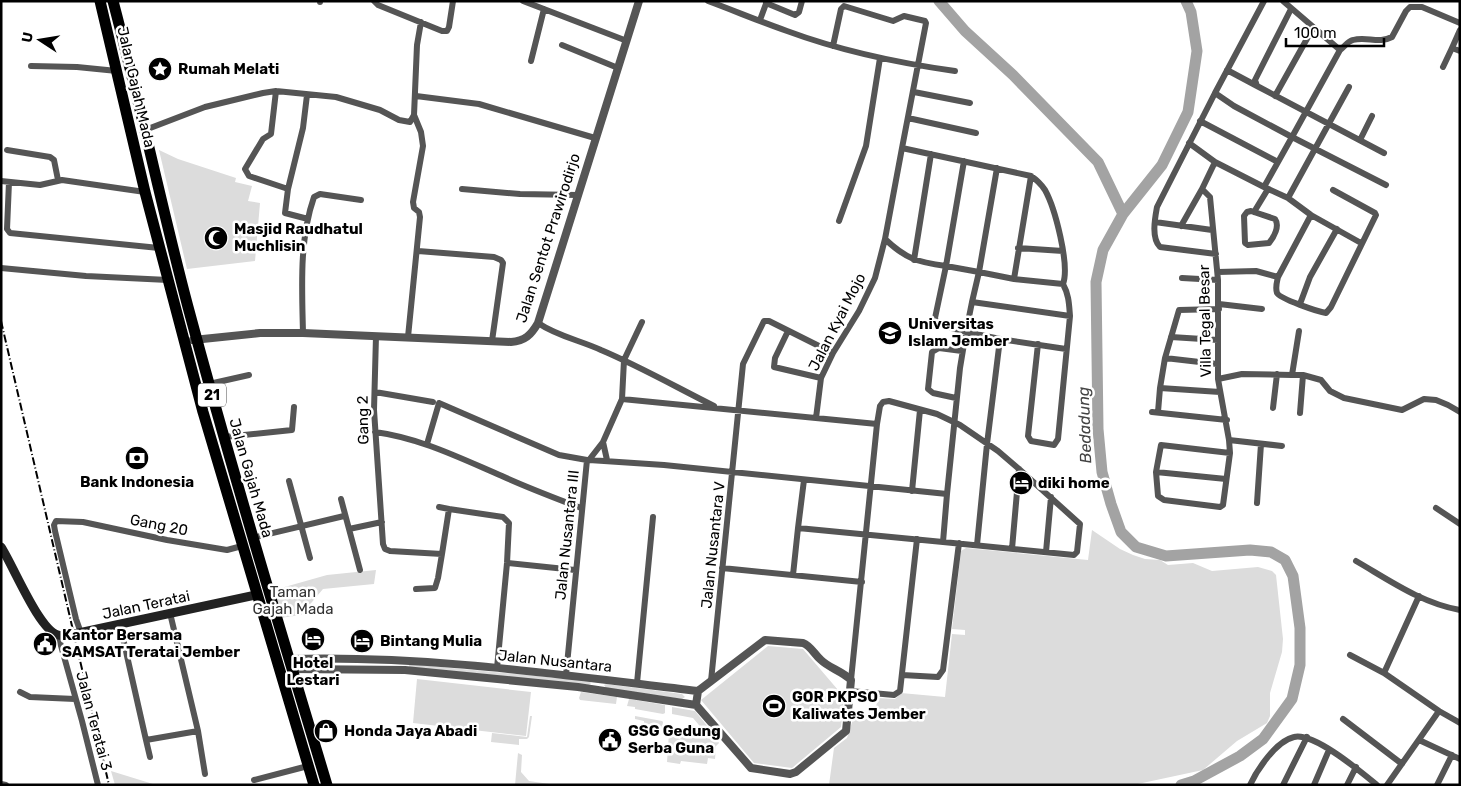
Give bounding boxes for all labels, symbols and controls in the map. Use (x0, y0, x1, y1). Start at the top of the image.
north arrow (15, 15, 65, 65)
scale bar (1286, 15, 1384, 47)
text: 100 m (1294, 24, 1336, 42)
street label: Jalan Gajah Mada (113, 25, 159, 149)
text: U (18, 31, 37, 44)
place icon: Rumah Melati (147, 56, 173, 82)
place label: Rumah Melati (178, 60, 279, 78)
street label: Jalan Sentot Prawirodirjo (512, 151, 584, 325)
place label: Masjid Raudhatul Muchlisin (234, 220, 363, 255)
mosque icon: Masjid Raudhatul Muchlisin (203, 225, 229, 251)
street label: Villa Tegal Besar (1195, 264, 1215, 377)
street label: Jalan Kyai Mojo (805, 270, 869, 374)
place label: Universitas Islam Jember (908, 315, 1009, 350)
school or university icon: Universitas Islam Jember (877, 320, 903, 346)
road number: 21 (198, 384, 226, 406)
water label: Bedadung (1074, 386, 1095, 464)
street label: Gang 2 (354, 395, 372, 445)
street label: Jalan Gajah Mada (225, 416, 277, 540)
bank icon: Bank Indonesia (124, 445, 150, 471)
street label: Jalan Nusantara III (551, 469, 583, 601)
hotel icon: diki home (1008, 470, 1034, 496)
place label: Bank Indonesia (80, 473, 194, 491)
place label: diki home (1038, 474, 1110, 492)
street label: Jalan Nusantara V (697, 480, 729, 610)
street label: Gang 20 (129, 511, 189, 539)
park label: Taman Gajah Mada (253, 583, 333, 618)
street label: Jalan Teratai (100, 587, 192, 623)
place label: Kantor Bersama SAMSAT Teratai Jember (62, 626, 240, 661)
hotel icon: Hotel Lestari (300, 626, 326, 652)
hotel icon: Bintang Mulia (349, 628, 375, 654)
public building icon: Kantor Bersama SAMSAT Teratai Jember (32, 631, 58, 657)
place label: Bintang Mulia (380, 632, 482, 650)
street label: Jalan Nusantara (497, 646, 613, 676)
place label: Hotel Lestari (286, 654, 340, 689)
street label: Jalan Teratai 3 (72, 669, 116, 773)
place label: GOR PKPSO Kaliwates Jember (792, 688, 926, 723)
sports icon: GOR PKPSO Kaliwates Jember (761, 693, 787, 719)
shop icon: Honda Jaya Abadi (313, 718, 339, 744)
place label: Honda Jaya Abadi (344, 722, 477, 740)
place label: GSG Gedung Serba Guna (628, 722, 721, 757)
public building icon: GSG Gedung Serba Guna (597, 727, 623, 753)

